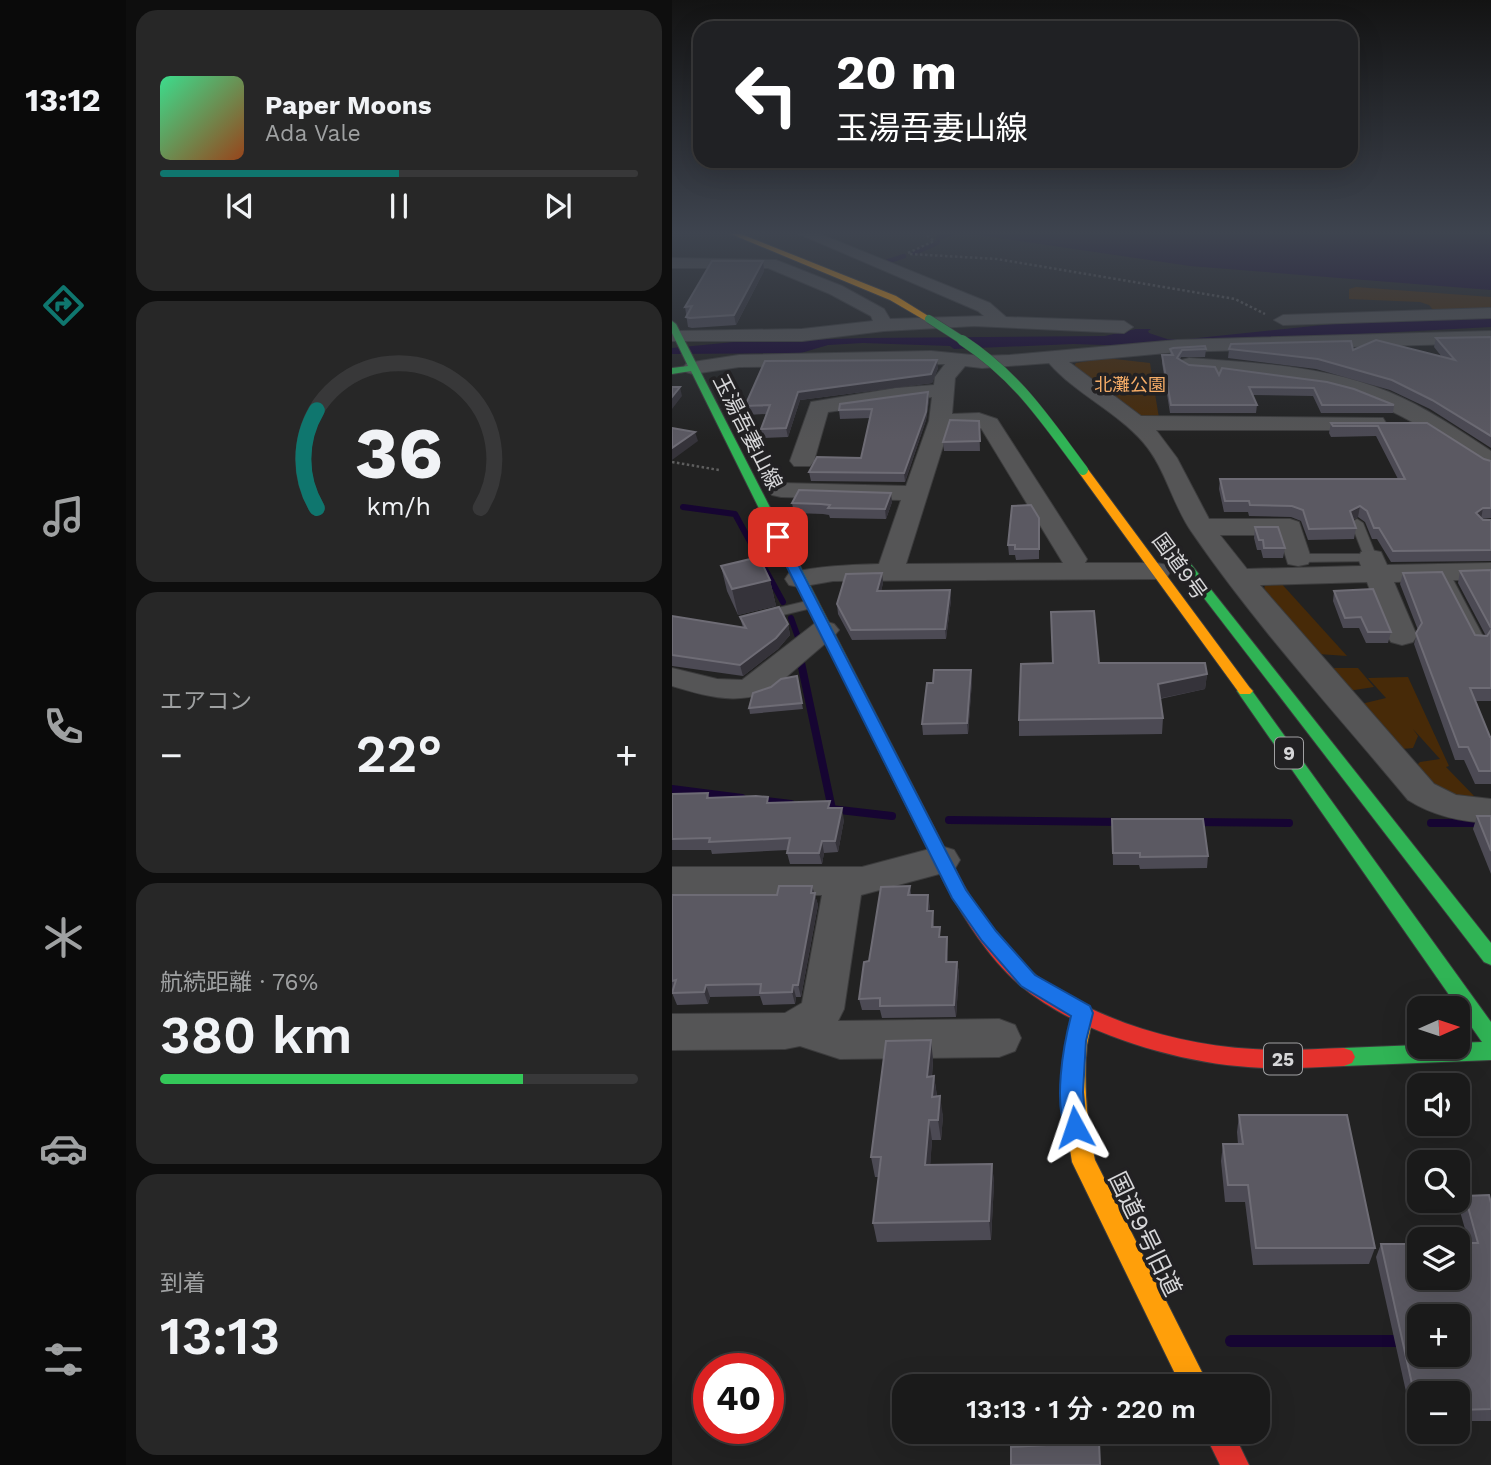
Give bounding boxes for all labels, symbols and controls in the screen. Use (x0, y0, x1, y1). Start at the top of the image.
text: 20 m (836, 43, 957, 101)
icon: left (721, 49, 812, 140)
text: 13:12 (25, 81, 101, 119)
text: Paper Moons (265, 90, 432, 120)
text: 玉湯吾妻山線 (836, 109, 1028, 147)
text: Ada Vale (265, 120, 361, 147)
icon: previous (221, 187, 259, 225)
icon: pause (380, 187, 418, 225)
icon: next (539, 187, 577, 225)
icon: directions (39, 281, 88, 330)
street label: 玉湯吾妻山線 (708, 370, 788, 494)
park label: 北灘公園 (1094, 374, 1166, 395)
text: 36 (355, 410, 443, 496)
text: km/h (367, 491, 431, 520)
icon: music (39, 492, 88, 541)
pin (748, 507, 808, 567)
icon: arrive (759, 518, 797, 556)
street label: 国道9号 (1148, 528, 1212, 604)
text: エアコン (160, 688, 252, 715)
icon: phone (39, 702, 88, 751)
text: 22° (356, 724, 442, 785)
text: − (160, 733, 183, 777)
text: + (615, 733, 638, 777)
road number: 9 (1275, 738, 1303, 768)
icon: climate (39, 913, 88, 962)
text: 航続距離 · 76% (160, 969, 318, 996)
north arrow (1407, 996, 1470, 1059)
map controls (1407, 996, 1470, 1444)
text: 380 km (160, 1005, 352, 1066)
road number: 25 (1264, 1044, 1302, 1074)
button: sound (1407, 1073, 1470, 1136)
position arrow (1038, 1090, 1112, 1164)
icon: car (39, 1124, 88, 1173)
button: search (1407, 1150, 1470, 1213)
street label: 国道9号旧道 (1103, 1167, 1187, 1301)
button: layers (1407, 1227, 1470, 1290)
text: 到着 (160, 1270, 206, 1297)
button: + (1407, 1304, 1470, 1367)
text: 13:13 (160, 1306, 280, 1367)
icon: filters (39, 1335, 88, 1384)
speed limit sign: 40 (693, 1353, 784, 1444)
button: − (1407, 1381, 1470, 1444)
text: 13:13 · 1 分 · 220 m (966, 1394, 1196, 1424)

